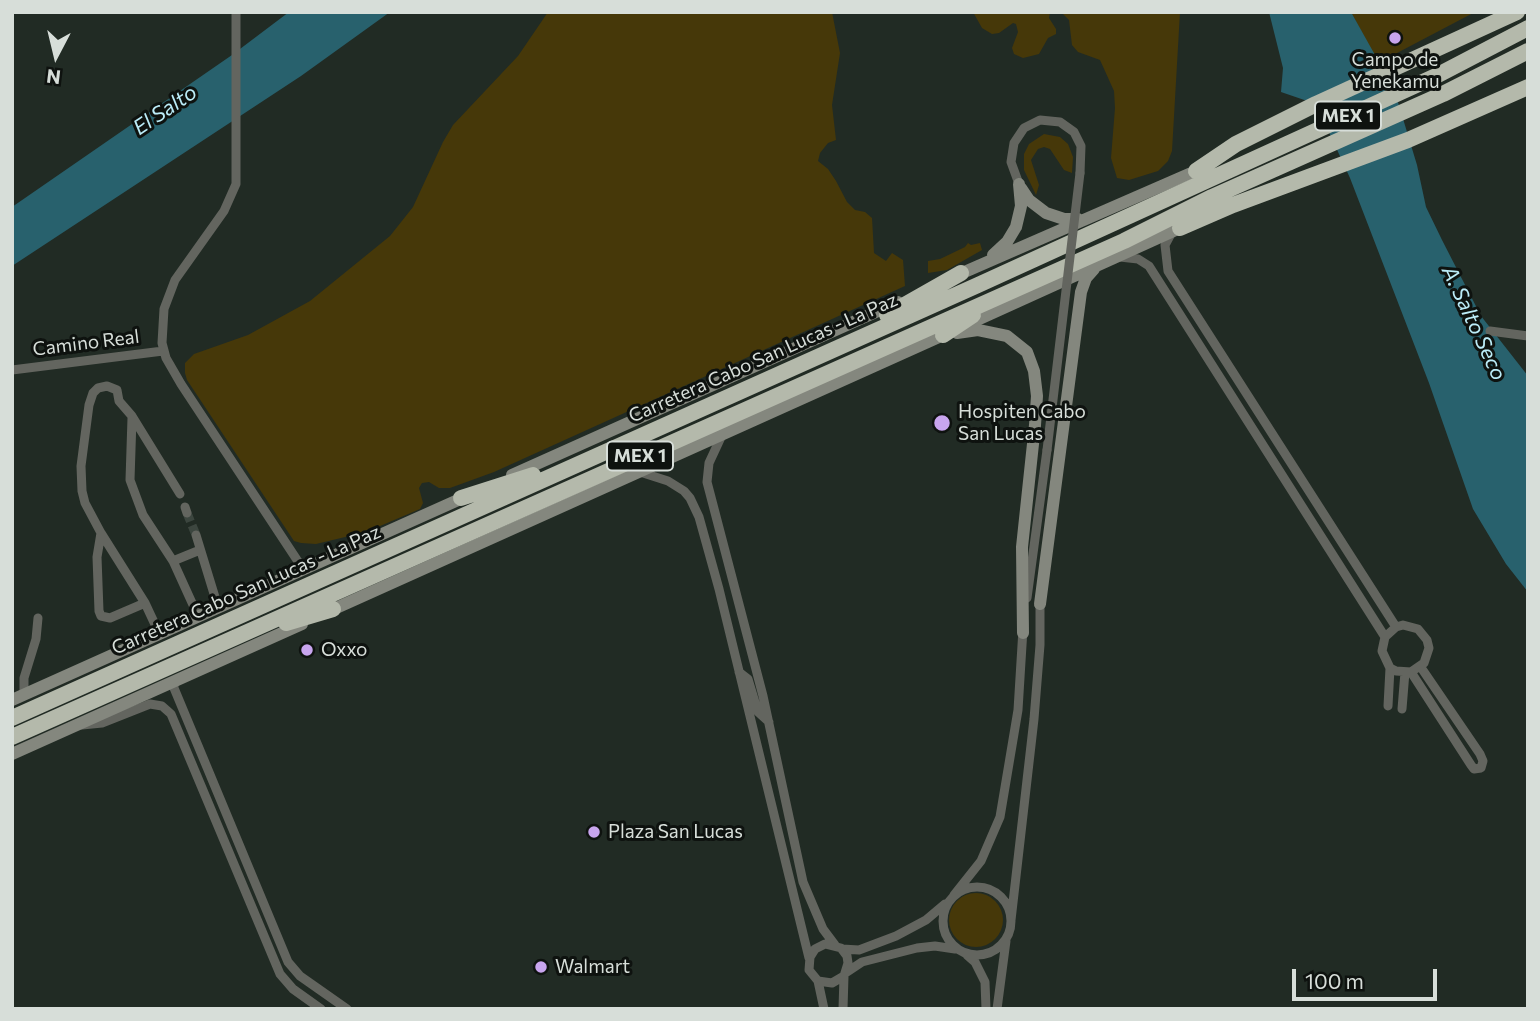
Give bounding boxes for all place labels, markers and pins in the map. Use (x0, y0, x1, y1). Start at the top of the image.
marker: Campo de Yenekamu (1387, 30, 1403, 46)
place label: Campo de Yenekamu (1351, 49, 1439, 93)
place label: Hospiten Cabo San Lucas (958, 401, 1086, 445)
marker: Hospiten Cabo San Lucas (932, 413, 952, 433)
place label: Oxxo (321, 639, 367, 661)
marker: Oxxo (299, 642, 315, 658)
place label: Plaza San Lucas (608, 821, 743, 843)
marker: Plaza San Lucas (586, 824, 602, 840)
place label: Walmart (555, 956, 630, 978)
marker: Walmart (533, 959, 549, 975)

